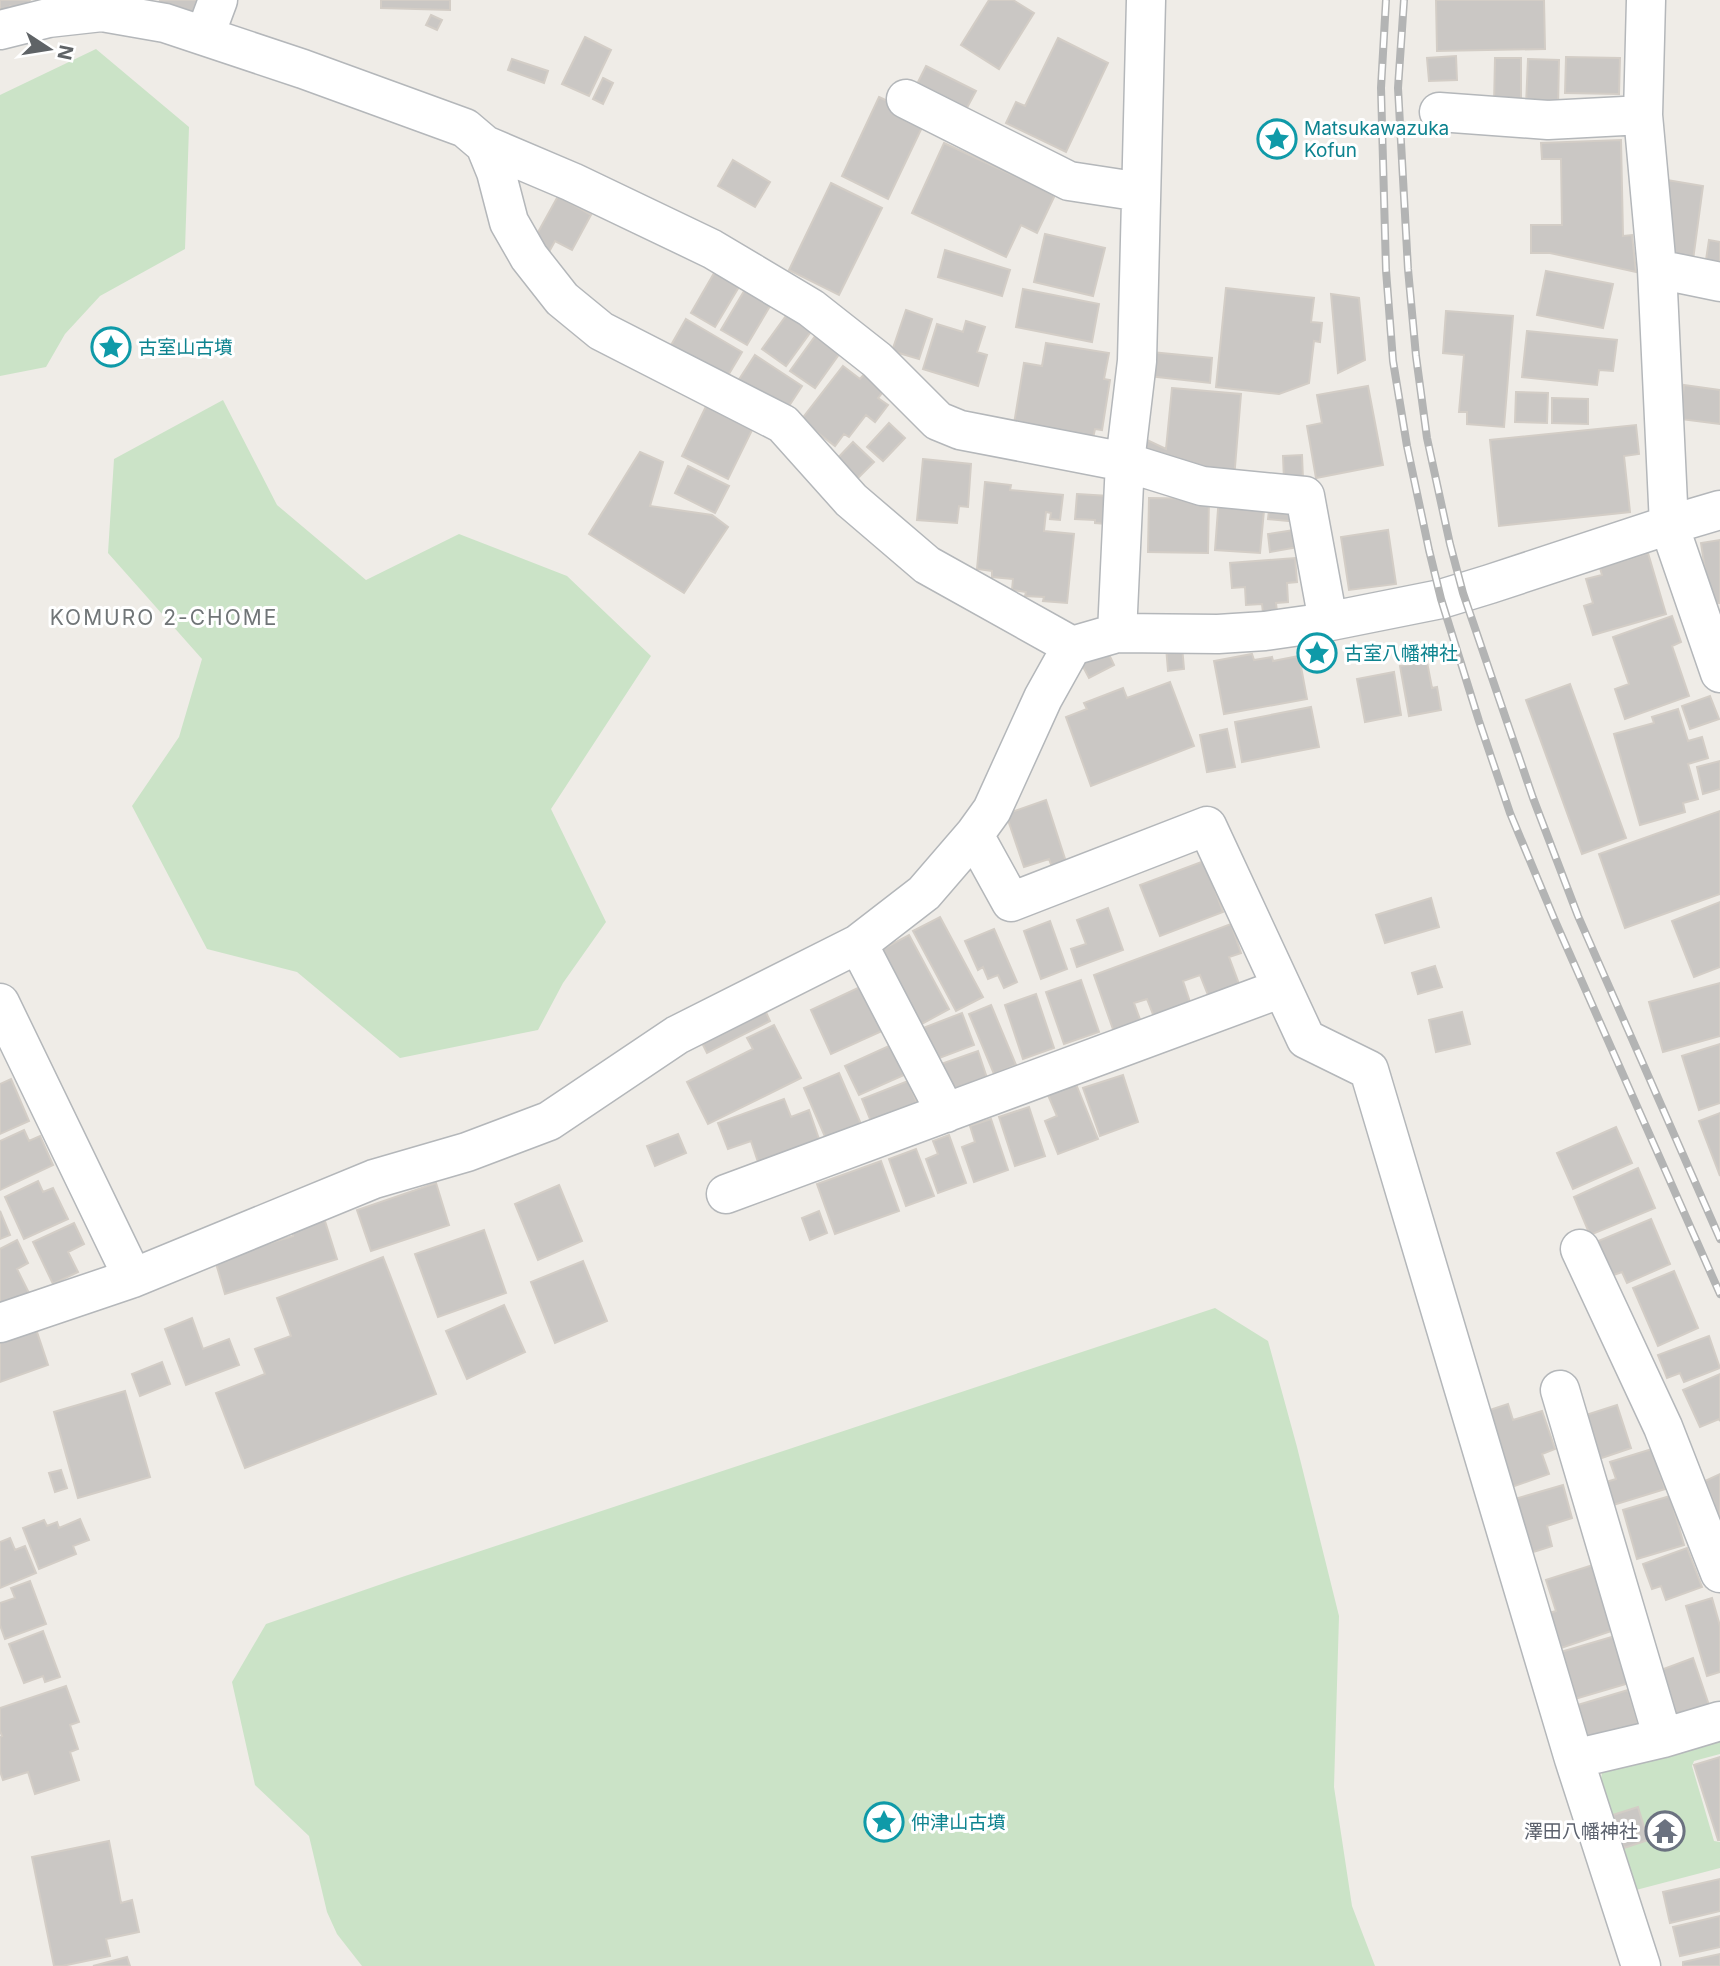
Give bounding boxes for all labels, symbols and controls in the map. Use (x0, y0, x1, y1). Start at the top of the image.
north arrow (14, 14, 84, 84)
text: N (52, 43, 78, 62)
place label: Matsukawazuka Kofun (1304, 117, 1449, 162)
place icon: Matsukawazuka Kofun (1256, 118, 1298, 160)
place icon: 古室山古墳 (90, 326, 132, 368)
place label: 古室山古墳 (138, 336, 233, 359)
district label: KOMURO 2-CHOME (50, 605, 278, 630)
place icon: 古室八幡神社 (1296, 632, 1338, 674)
place label: 古室八幡神社 (1344, 642, 1458, 665)
place icon: 仲津山古墳 (863, 1801, 905, 1843)
temple icon: 澤田八幡神社 (1644, 1810, 1686, 1852)
place label: 仲津山古墳 (911, 1811, 1006, 1834)
place label: 澤田八幡神社 (1524, 1820, 1638, 1843)

